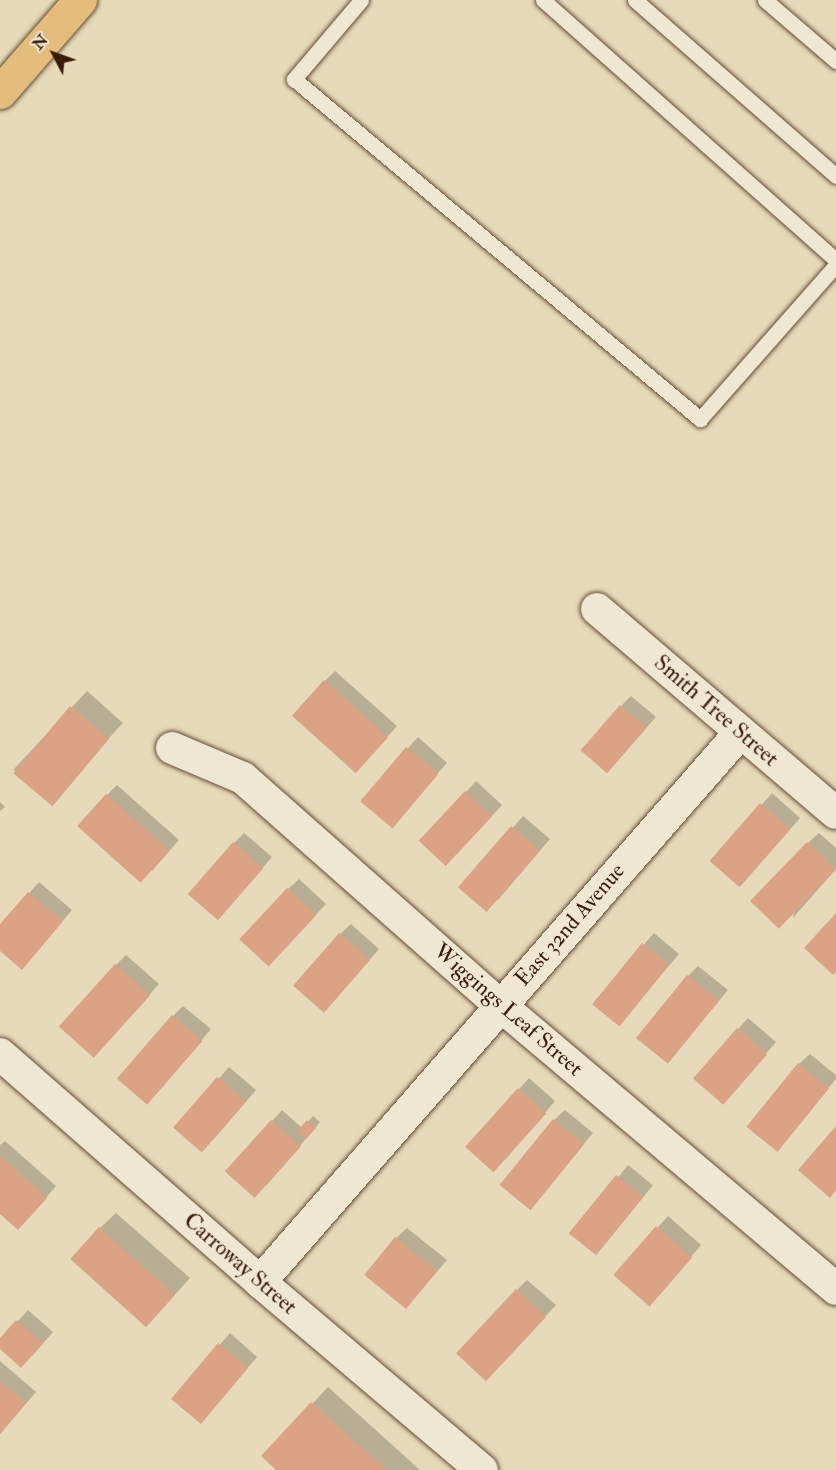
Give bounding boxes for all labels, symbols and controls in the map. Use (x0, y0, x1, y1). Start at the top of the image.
north arrow (24, 24, 84, 84)
text: N (28, 30, 53, 54)
street label: Smith Tree Street (648, 650, 784, 772)
street label: East 32nd Avenue (509, 858, 631, 992)
street label: Wiggings Leaf Street (428, 938, 588, 1082)
street label: Carroway Street (178, 1208, 302, 1320)

